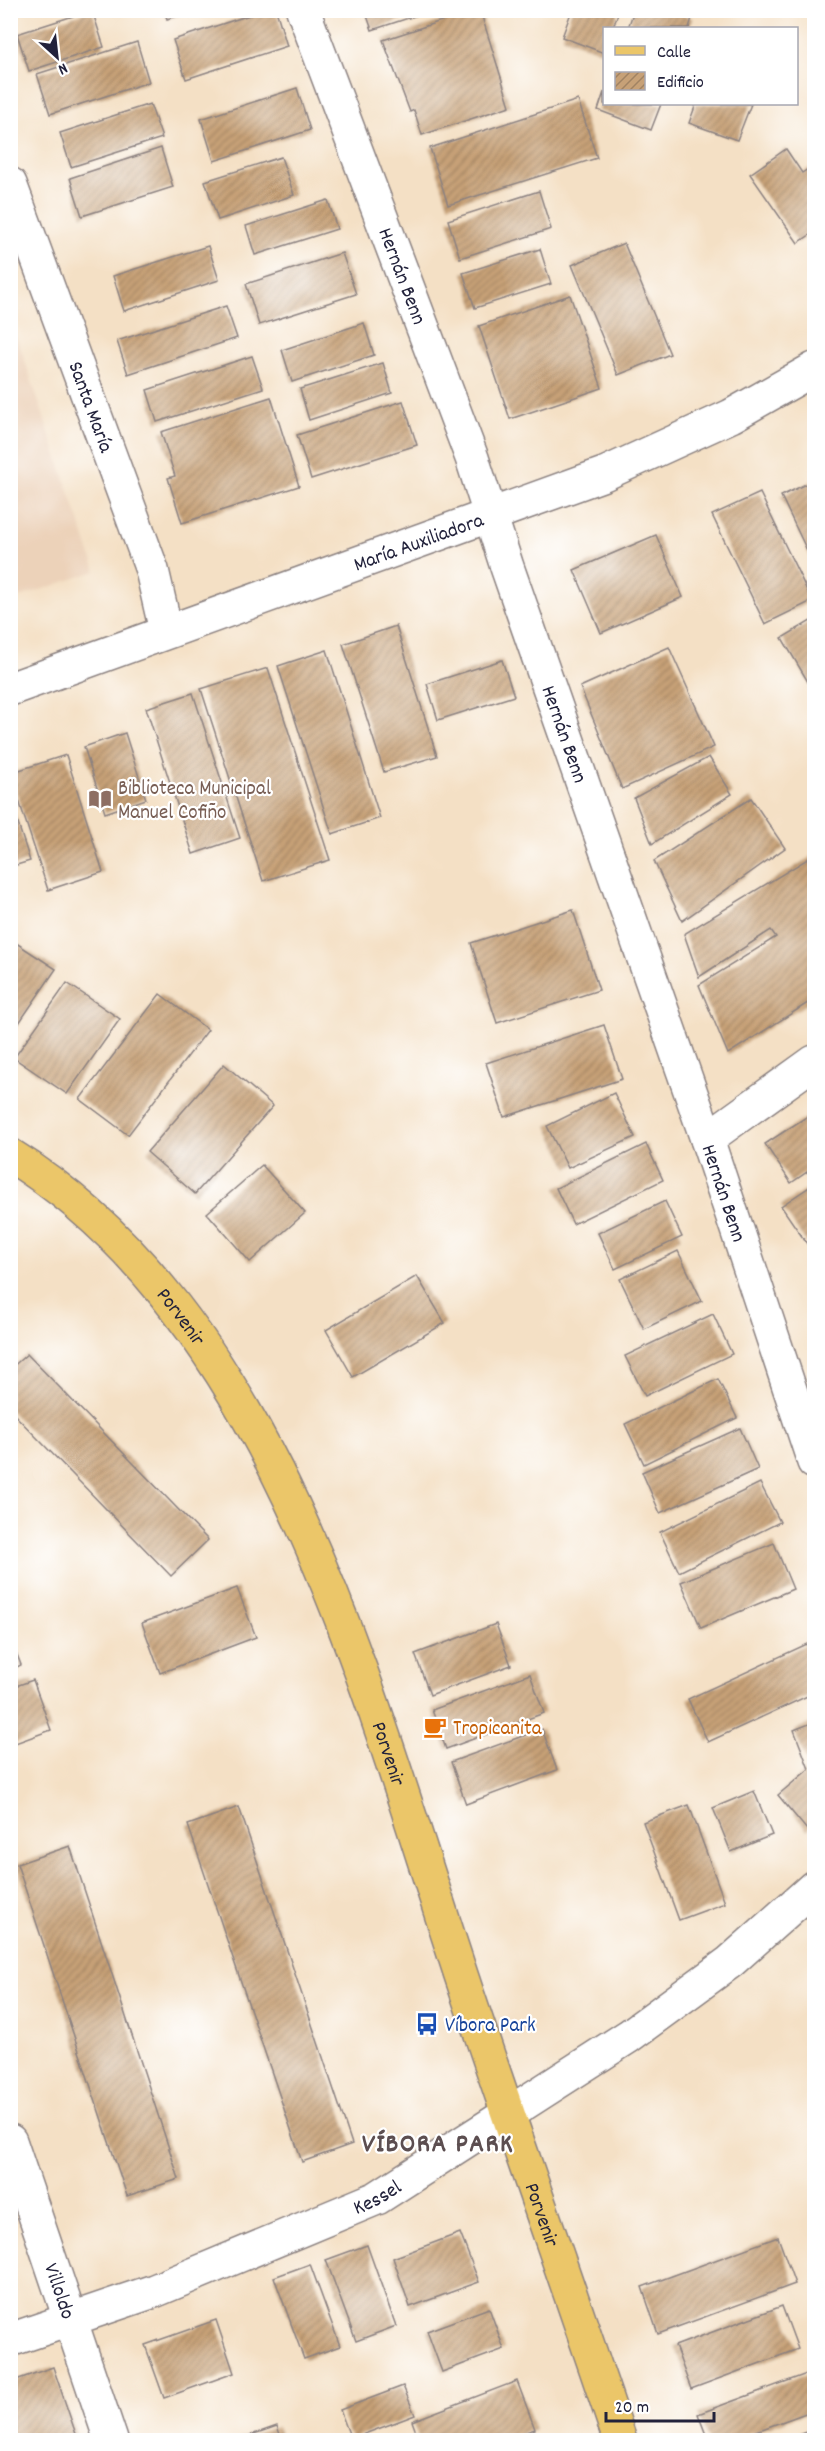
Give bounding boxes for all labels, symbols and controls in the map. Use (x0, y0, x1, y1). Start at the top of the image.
north arrow (27, 27, 87, 87)
legend (603, 27, 798, 105)
text: Calle (657, 41, 691, 66)
text: N (54, 56, 71, 80)
text: Edificio (657, 71, 704, 96)
street label: Hernán Benn (369, 224, 432, 329)
street label: Santa María (59, 358, 120, 458)
street label: María Auxiliadora (350, 506, 489, 581)
street label: Hernán Benn (532, 682, 593, 787)
place label: Biblioteca Municipal Manuel Cofiño (118, 775, 271, 829)
library icon: Biblioteca Municipal Manuel Cofiño (87, 786, 113, 812)
street label: Hernán Benn (692, 1141, 752, 1247)
street label: Porvenir (148, 1282, 211, 1353)
cafe icon: Tropicanita (422, 1714, 448, 1740)
place label: Tropicanita (453, 1715, 543, 1745)
street label: Porvenir (362, 1718, 411, 1791)
bus stop icon: Víbora Park (414, 2011, 440, 2037)
place label: Víbora Park (445, 2012, 536, 2042)
district label: VÍBORA PARK (362, 2126, 514, 2165)
street label: Kessel (349, 2174, 408, 2224)
street label: Porvenir (515, 2179, 565, 2252)
street label: Villoldo (34, 2260, 81, 2324)
scale bar (606, 2385, 714, 2423)
text: 20 m (615, 2396, 649, 2421)

